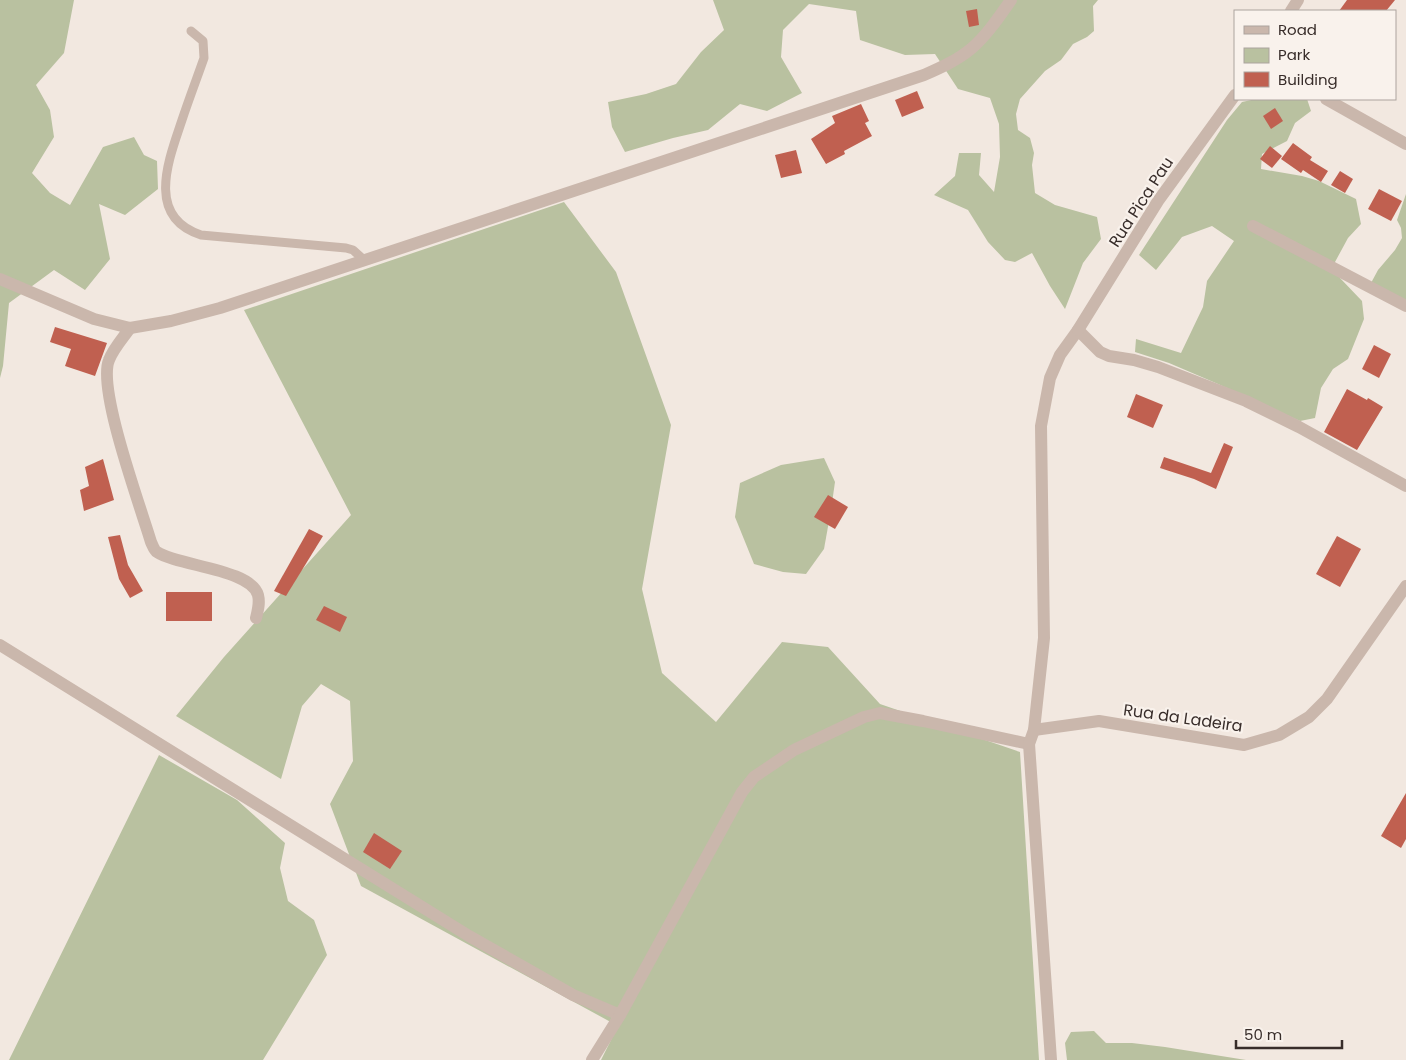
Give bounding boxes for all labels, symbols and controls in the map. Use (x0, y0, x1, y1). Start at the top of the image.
legend (1234, 10, 1396, 100)
text: Road (1278, 19, 1317, 40)
text: Park (1278, 44, 1310, 65)
text: Building (1278, 69, 1338, 90)
street label: Rua Pica Pau (1103, 152, 1179, 252)
street label: Rua da Ladeira (1122, 698, 1244, 738)
scale bar (1236, 1018, 1342, 1050)
text: 50 m (1244, 1024, 1282, 1045)

